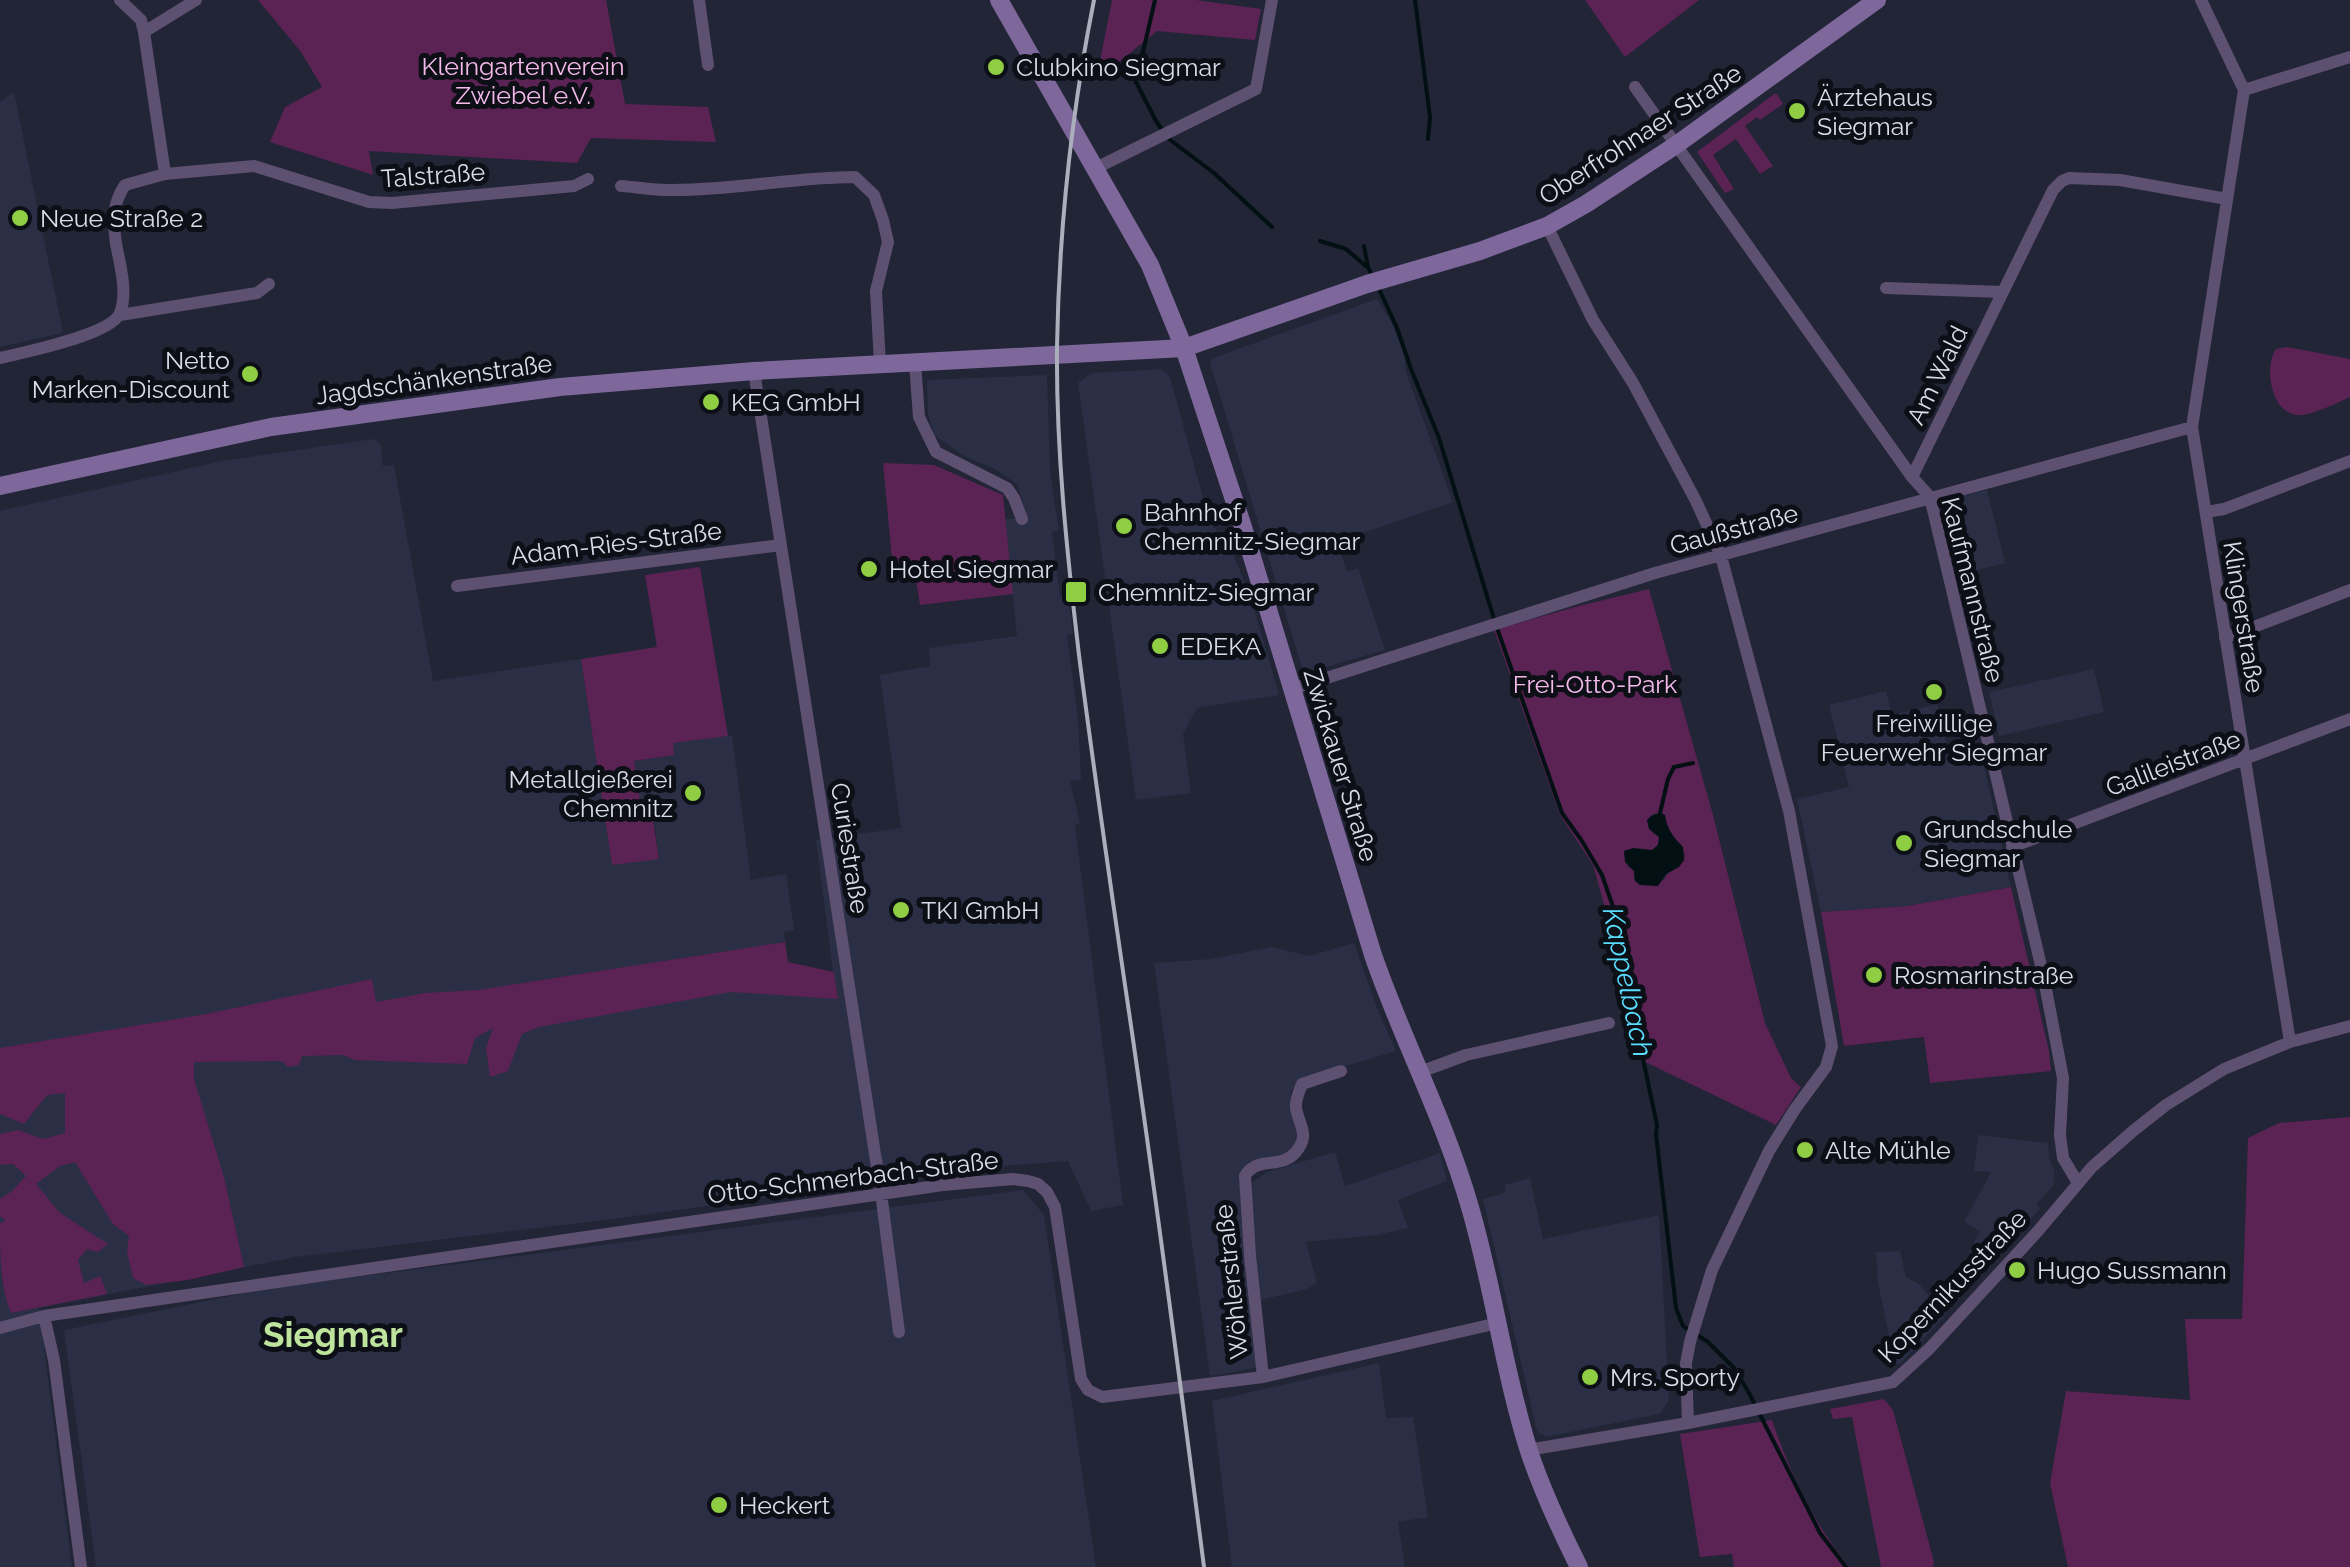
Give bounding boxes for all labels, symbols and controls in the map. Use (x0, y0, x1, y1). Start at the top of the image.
park label: Kleingartenverein Zwiebel e.V. (421, 51, 625, 110)
place label: Clubkino Siegmar (1016, 52, 1221, 82)
marker: Clubkino Siegmar (985, 56, 1007, 78)
street label: Oberfrohnaer Straße (1533, 57, 1747, 211)
place label: Ärztehaus Siegmar (1817, 82, 1933, 141)
marker: Ärztehaus Siegmar (1786, 100, 1808, 122)
street label: Talstraße (380, 156, 486, 194)
place label: Neue Straße 2 (40, 203, 203, 233)
marker: Neue Straße 2 (9, 207, 31, 229)
street label: Am Wald (1900, 321, 1974, 429)
place label: Netto Marken-Discount (32, 345, 231, 404)
street label: Jagdschänkenstraße (314, 348, 554, 410)
marker: Netto Marken-Discount (239, 363, 261, 385)
place label: KEG GmbH (731, 387, 861, 417)
marker: KEG GmbH (700, 391, 722, 413)
street label: Kaufmannstraße (1935, 494, 2011, 686)
place label: Bahnhof Chemnitz-Siegmar (1144, 497, 1361, 556)
street label: Gaußstraße (1667, 498, 1801, 560)
street label: Adam-Ries-Straße (509, 515, 723, 571)
marker: Bahnhof Chemnitz-Siegmar (1113, 515, 1135, 537)
street label: Klingerstraße (2217, 539, 2271, 695)
place label: Hotel Siegmar (889, 554, 1054, 584)
marker: Hotel Siegmar (858, 558, 880, 580)
place label: Chemnitz-Siegmar (1098, 577, 1315, 607)
marker: Chemnitz-Siegmar (1063, 579, 1089, 605)
place label: EDEKA (1180, 631, 1261, 661)
marker: EDEKA (1149, 635, 1171, 657)
street label: Zwickauer Straße (1297, 665, 1385, 865)
park label: Frei-Otto-Park (1513, 669, 1678, 699)
marker: Freiwillige Feuerwehr Siegmar (1923, 681, 1945, 703)
place label: Freiwillige Feuerwehr Siegmar (1821, 708, 2048, 767)
street label: Galileistraße (2101, 724, 2245, 802)
place label: Metallgießerei Chemnitz (509, 764, 673, 823)
street label: Curiestraße (825, 780, 875, 916)
marker: Metallgießerei Chemnitz (682, 782, 704, 804)
place label: Grundschule Siegmar (1924, 814, 2072, 873)
marker: Grundschule Siegmar (1893, 832, 1915, 854)
place label: TKI GmbH (921, 895, 1039, 925)
marker: TKI GmbH (890, 899, 912, 921)
water label: Kappelbach (1596, 904, 1659, 1060)
place label: Rosmarinstraße (1894, 960, 2074, 990)
marker: Rosmarinstraße (1863, 964, 1885, 986)
place label: Alte Mühle (1825, 1135, 1951, 1165)
marker: Alte Mühle (1794, 1139, 1816, 1161)
street label: Otto-Schmerbach-Straße (706, 1144, 1000, 1210)
street label: Wöhlerstraße (1208, 1203, 1254, 1361)
street label: Kopernikusstraße (1872, 1203, 2032, 1369)
place label: Hugo Sussmann (2037, 1255, 2227, 1285)
marker: Hugo Sussmann (2006, 1259, 2028, 1281)
district label: Siegmar (263, 1314, 403, 1355)
place label: Mrs. Sporty (1610, 1362, 1741, 1392)
marker: Mrs. Sporty (1579, 1366, 1601, 1388)
place label: Heckert (739, 1490, 831, 1520)
marker: Heckert (708, 1494, 730, 1516)

